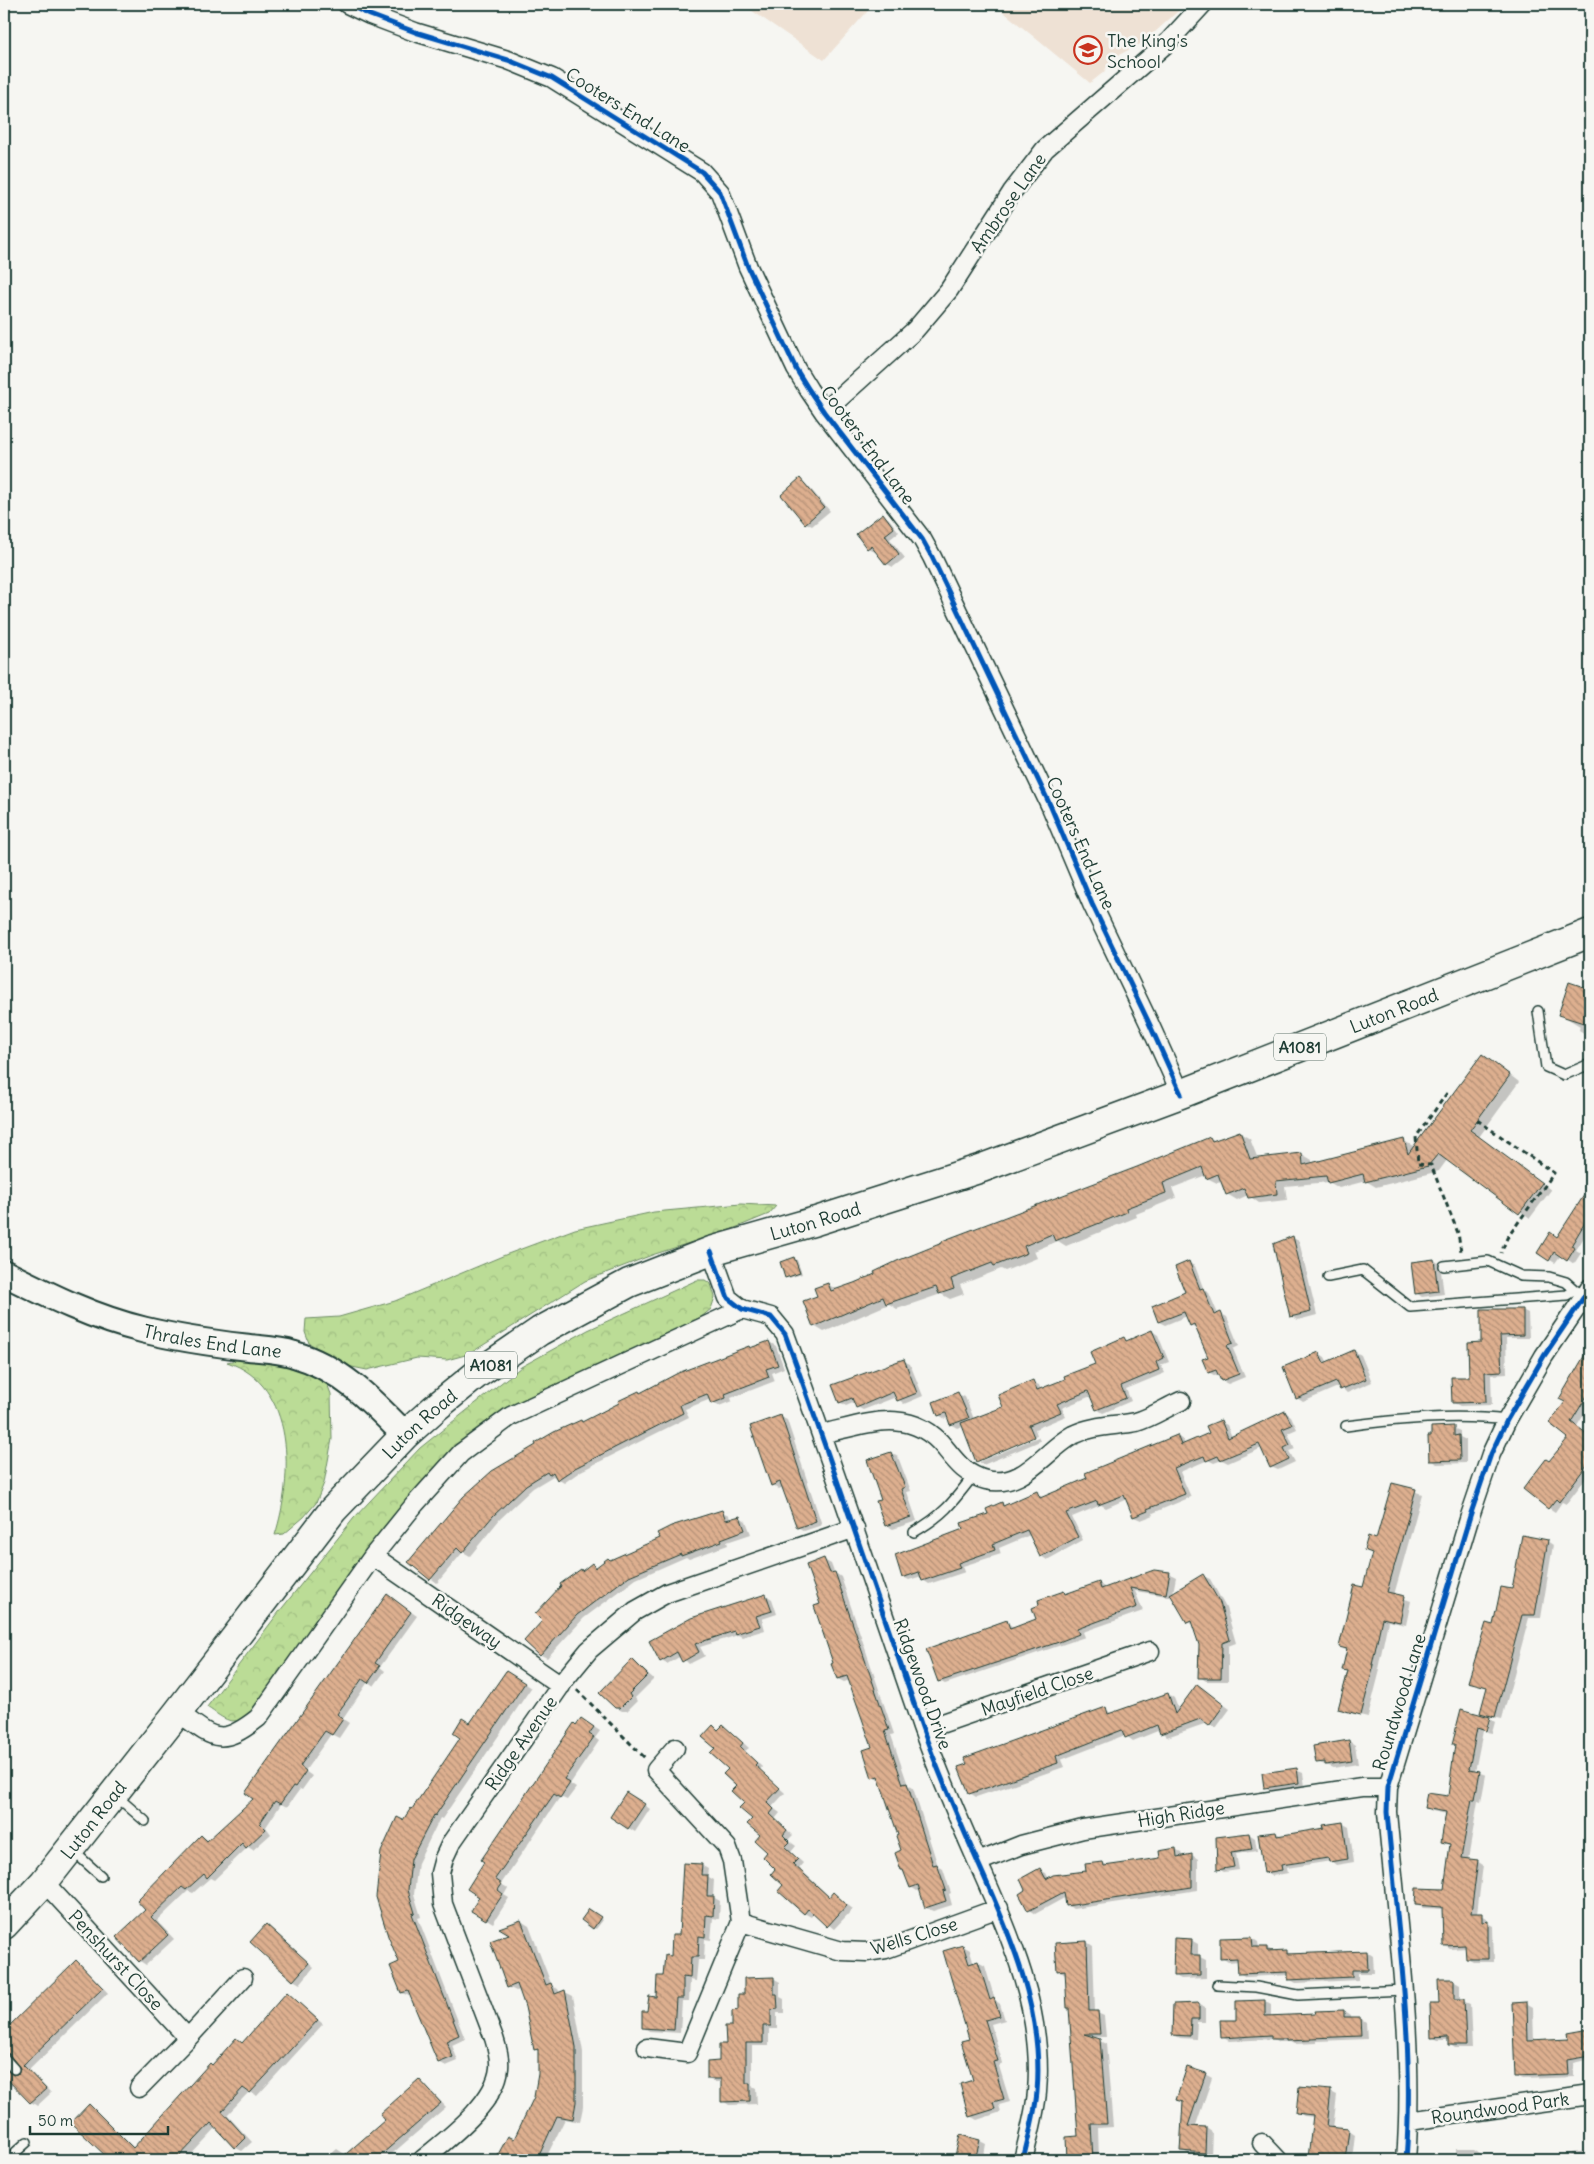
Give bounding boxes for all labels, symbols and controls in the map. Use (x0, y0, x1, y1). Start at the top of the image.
place label: The King's School (1107, 29, 1188, 73)
school or university icon: The King's School (1073, 35, 1103, 65)
street label: Cooters End Lane (561, 62, 695, 158)
street label: Ambrose Lane (965, 149, 1051, 257)
street label: Cooters End Lane (816, 381, 920, 509)
street label: Cooters End Lane (1041, 773, 1121, 913)
street label: Luton Road (1346, 982, 1442, 1038)
road number: A1081 (1274, 1034, 1326, 1060)
street label: Luton Road (767, 1196, 864, 1245)
street label: Thrales End Lane (141, 1319, 283, 1362)
road number: A1081 (465, 1352, 517, 1378)
street label: Luton Road (377, 1383, 462, 1463)
street label: Ridgeway (427, 1589, 507, 1653)
street label: Ridgewood Drive (889, 1615, 957, 1753)
street label: Roundwood Lane (1367, 1631, 1431, 1773)
street label: Mayfield Close (978, 1661, 1096, 1721)
street label: Ridge Avenue (480, 1691, 562, 1795)
street label: Luton Road (55, 1776, 131, 1863)
street label: High Ridge (1136, 1796, 1226, 1832)
street label: Penshurst Close (64, 1905, 168, 2015)
street label: Wells Close (868, 1912, 960, 1960)
street label: Roundwood Park (1429, 2087, 1571, 2129)
scale bar (30, 2104, 168, 2136)
text: 50 m (38, 2111, 73, 2130)

